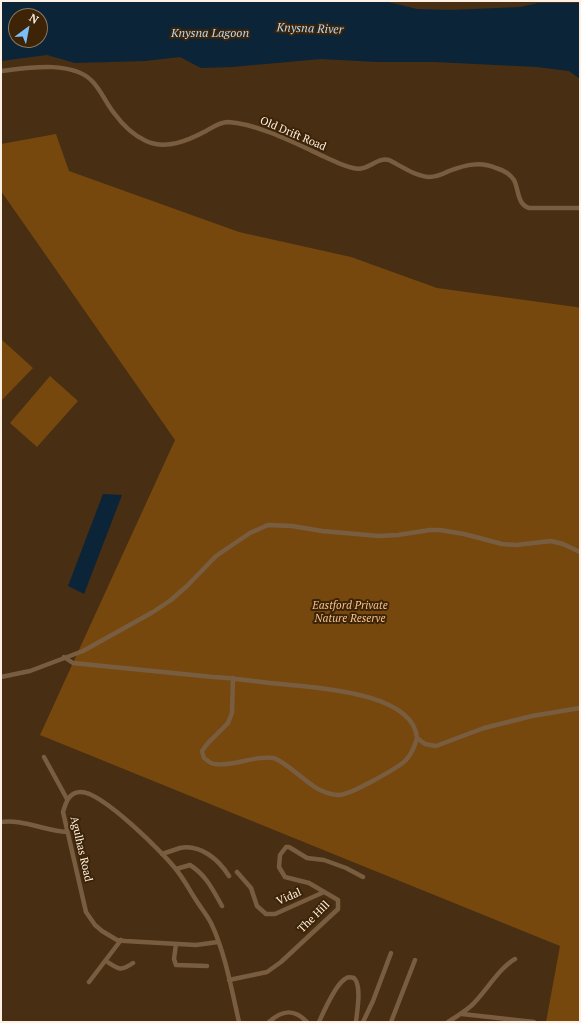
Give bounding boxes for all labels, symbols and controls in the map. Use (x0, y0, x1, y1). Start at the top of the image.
north arrow (8, 8, 48, 48)
text: N (27, 11, 41, 27)
water label: Knysna River (276, 21, 344, 37)
water label: Knysna Lagoon (171, 27, 249, 41)
street label: Old Drift Road (258, 114, 328, 154)
park label: Eastford Private Nature Reserve (312, 599, 388, 625)
street label: Agulhas Road (67, 815, 95, 883)
street label: Vidal (275, 886, 303, 908)
street label: The Hill (295, 898, 333, 936)

